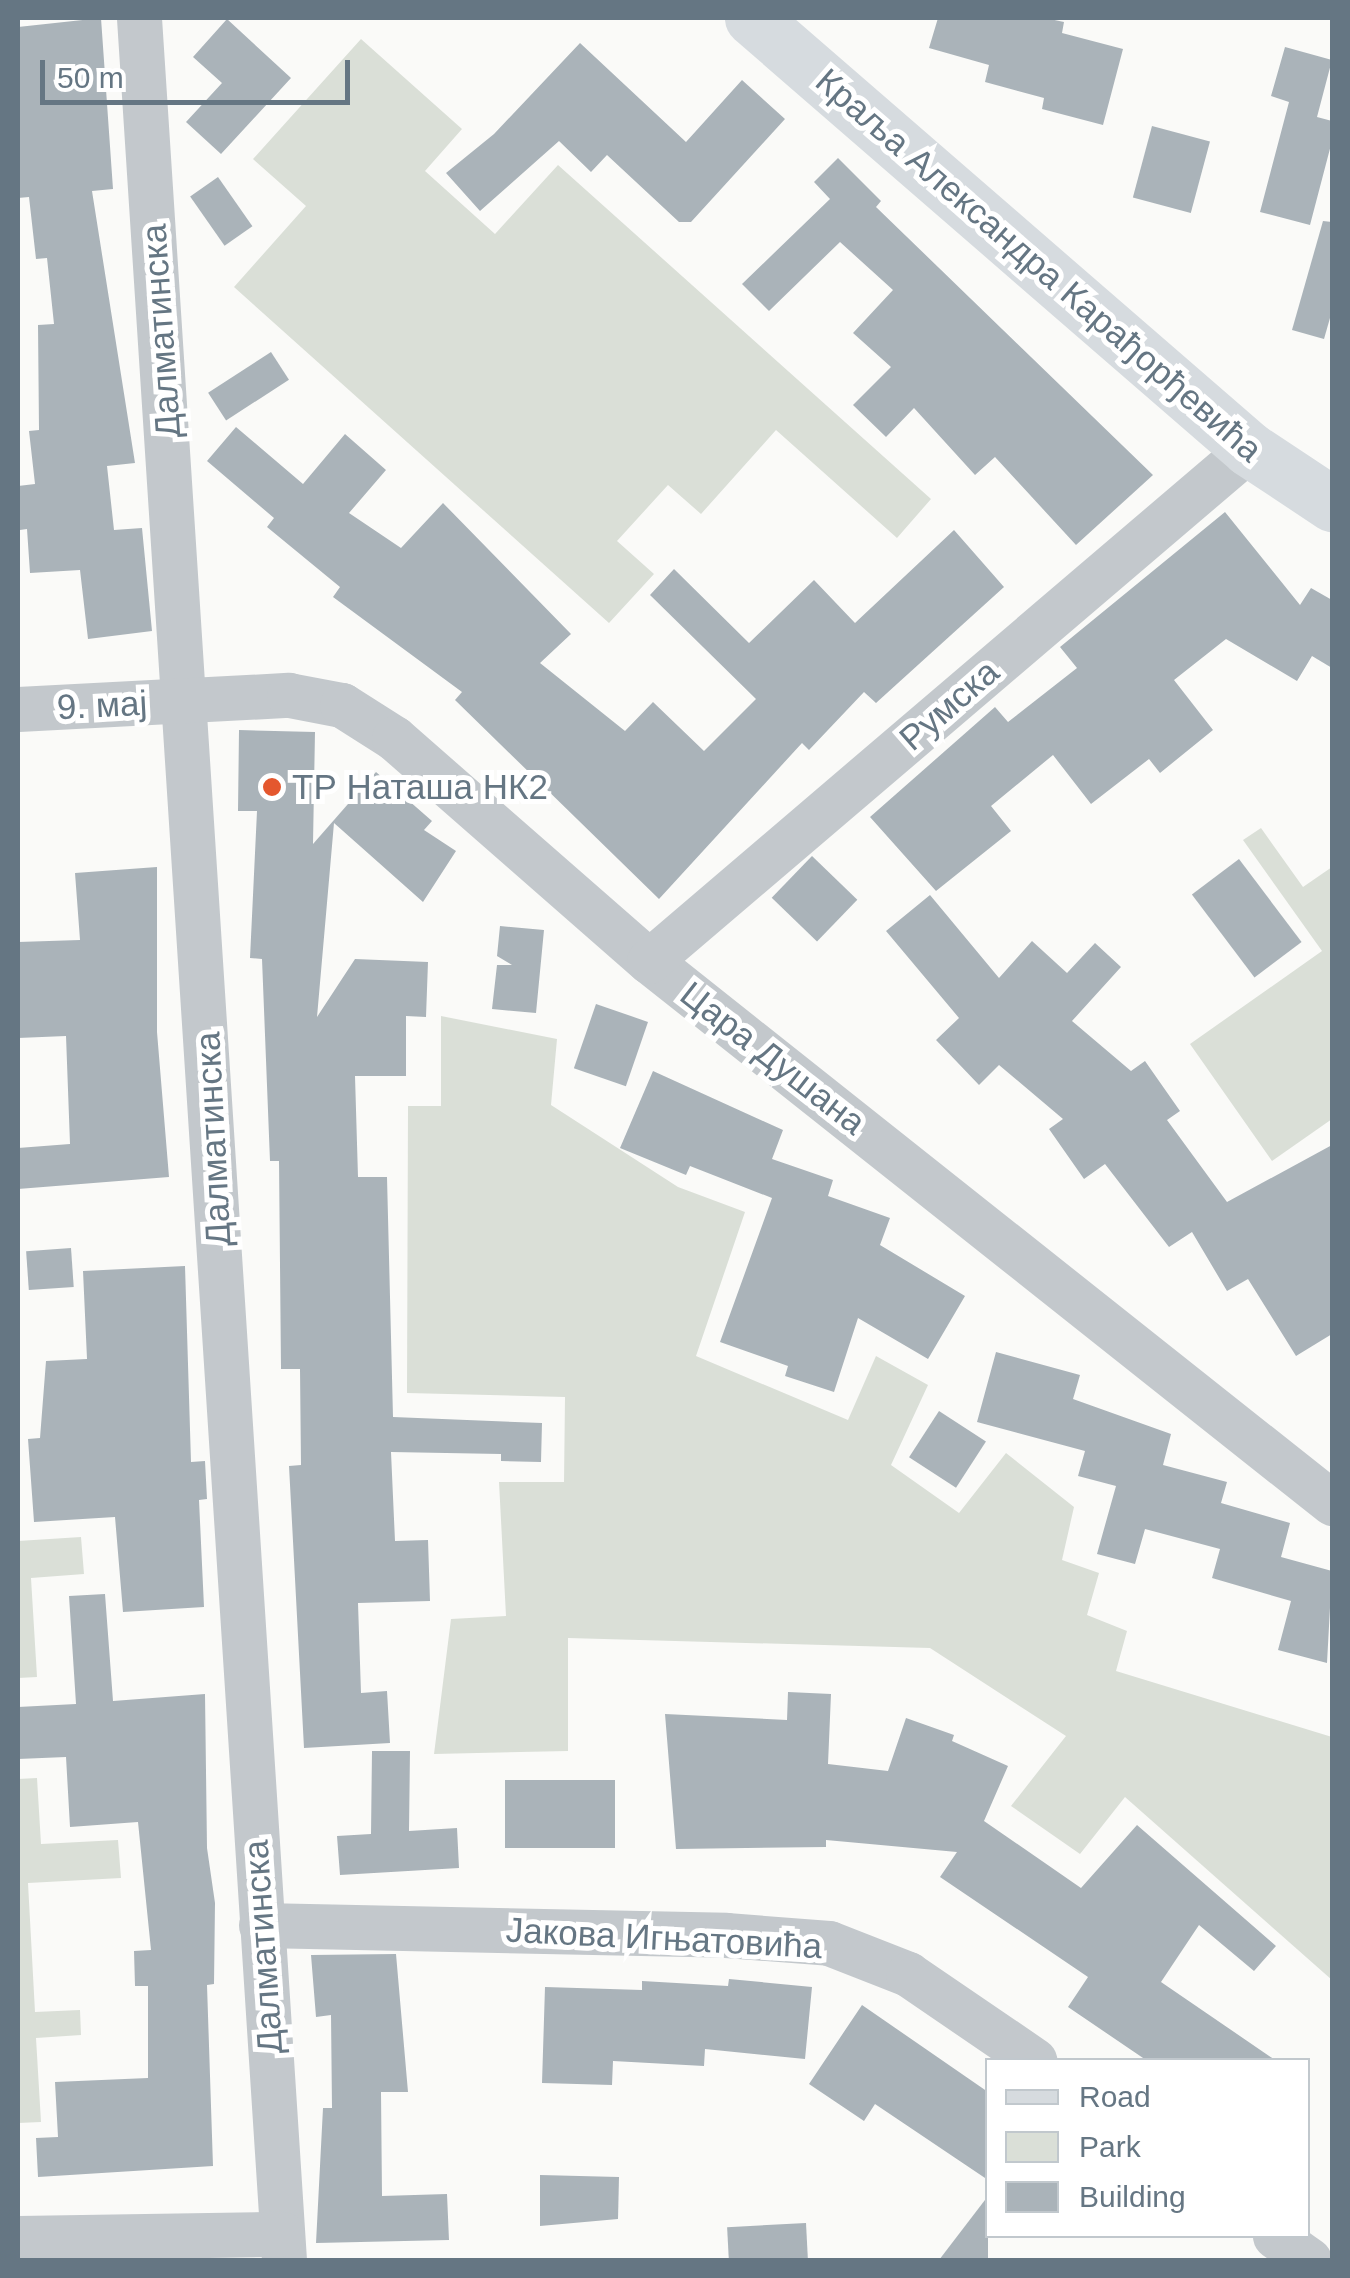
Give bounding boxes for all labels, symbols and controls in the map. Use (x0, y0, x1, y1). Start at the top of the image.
scale bar (45, 40, 355, 102)
street label: Краља Александра Карађорђевића (807, 60, 1271, 470)
text: 50 m (57, 61, 124, 94)
street label: Далматинска (133, 223, 189, 439)
street label: Румска (891, 651, 1007, 759)
street label: 9. мај (56, 682, 148, 728)
place label: ТР Наташа НК2 (292, 766, 548, 808)
marker: ТР Наташа НК2 (261, 776, 283, 798)
street label: Цара Душана (672, 973, 874, 1143)
street label: Далматинска (186, 1031, 240, 1247)
street label: Далматинска (235, 1839, 291, 2055)
street label: Јакова Игњатовића (505, 1909, 823, 1967)
legend (985, 2058, 1310, 2238)
text: Road (1079, 2080, 1151, 2113)
text: Park (1079, 2130, 1141, 2163)
text: Building (1079, 2180, 1186, 2213)

